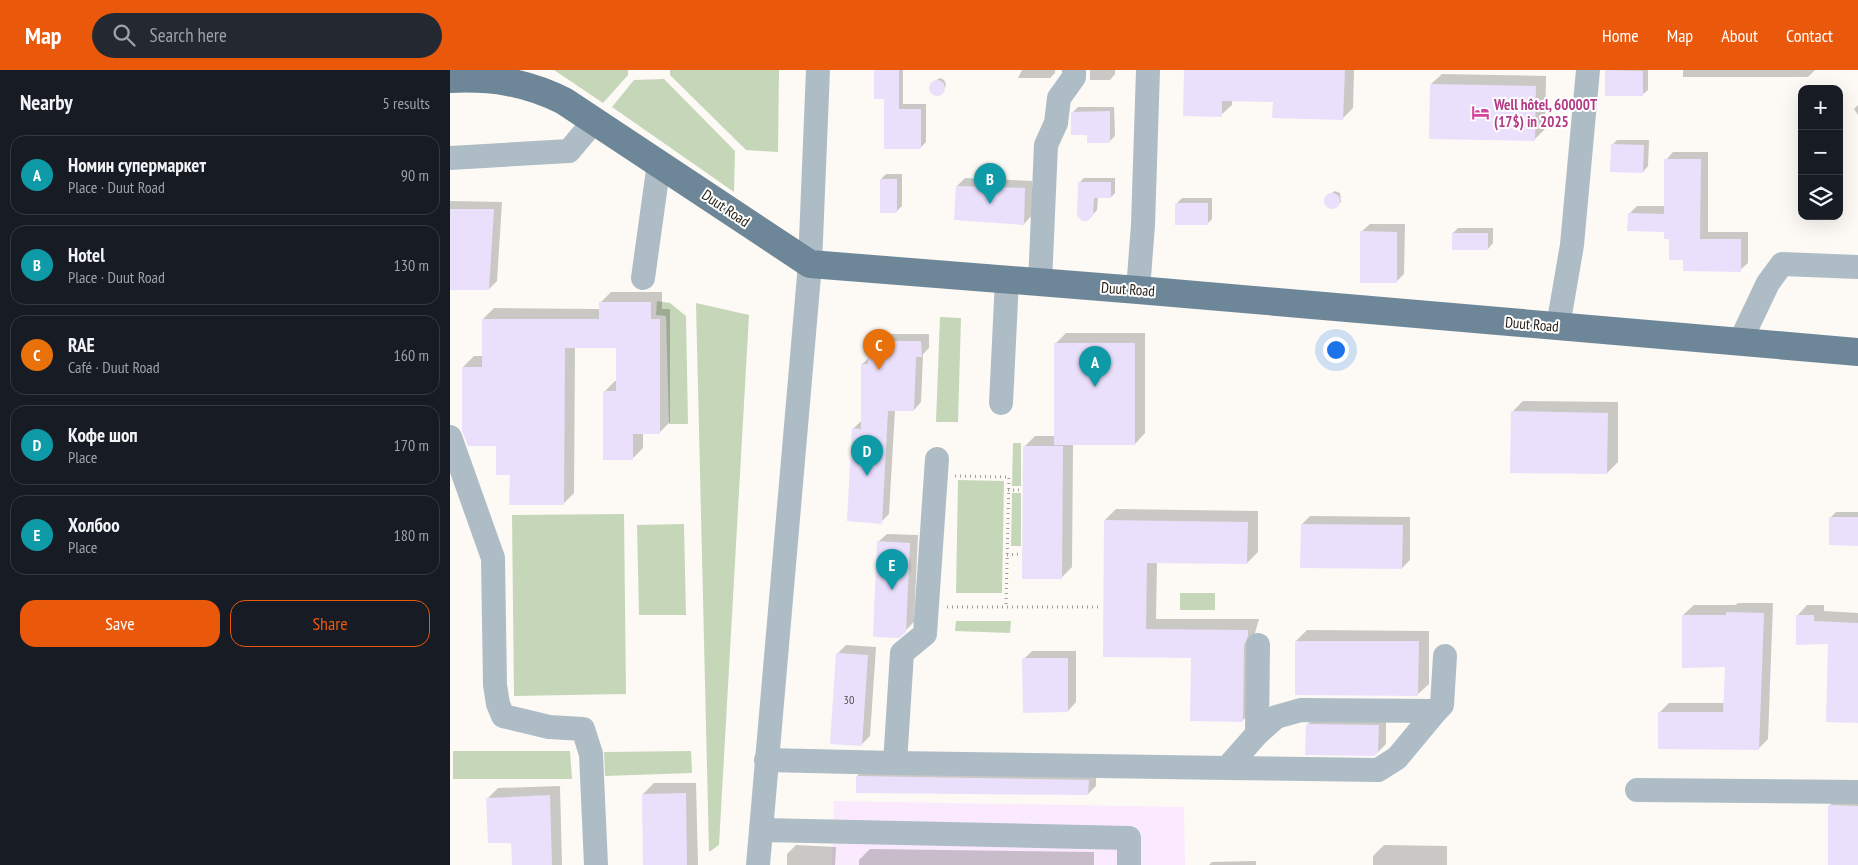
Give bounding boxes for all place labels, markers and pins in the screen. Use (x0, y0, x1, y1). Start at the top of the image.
place label: Well hôtel, 60000T (17$) in 2025 (1493, 95, 1597, 131)
hotel icon: Well hôtel, 60000T (17$) in 2025 (1470, 103, 1490, 123)
pin: B (974, 163, 1006, 204)
pin: C (863, 329, 895, 370)
pin: A (1079, 346, 1111, 387)
pin: D (851, 435, 883, 476)
pin: E (876, 549, 908, 590)

